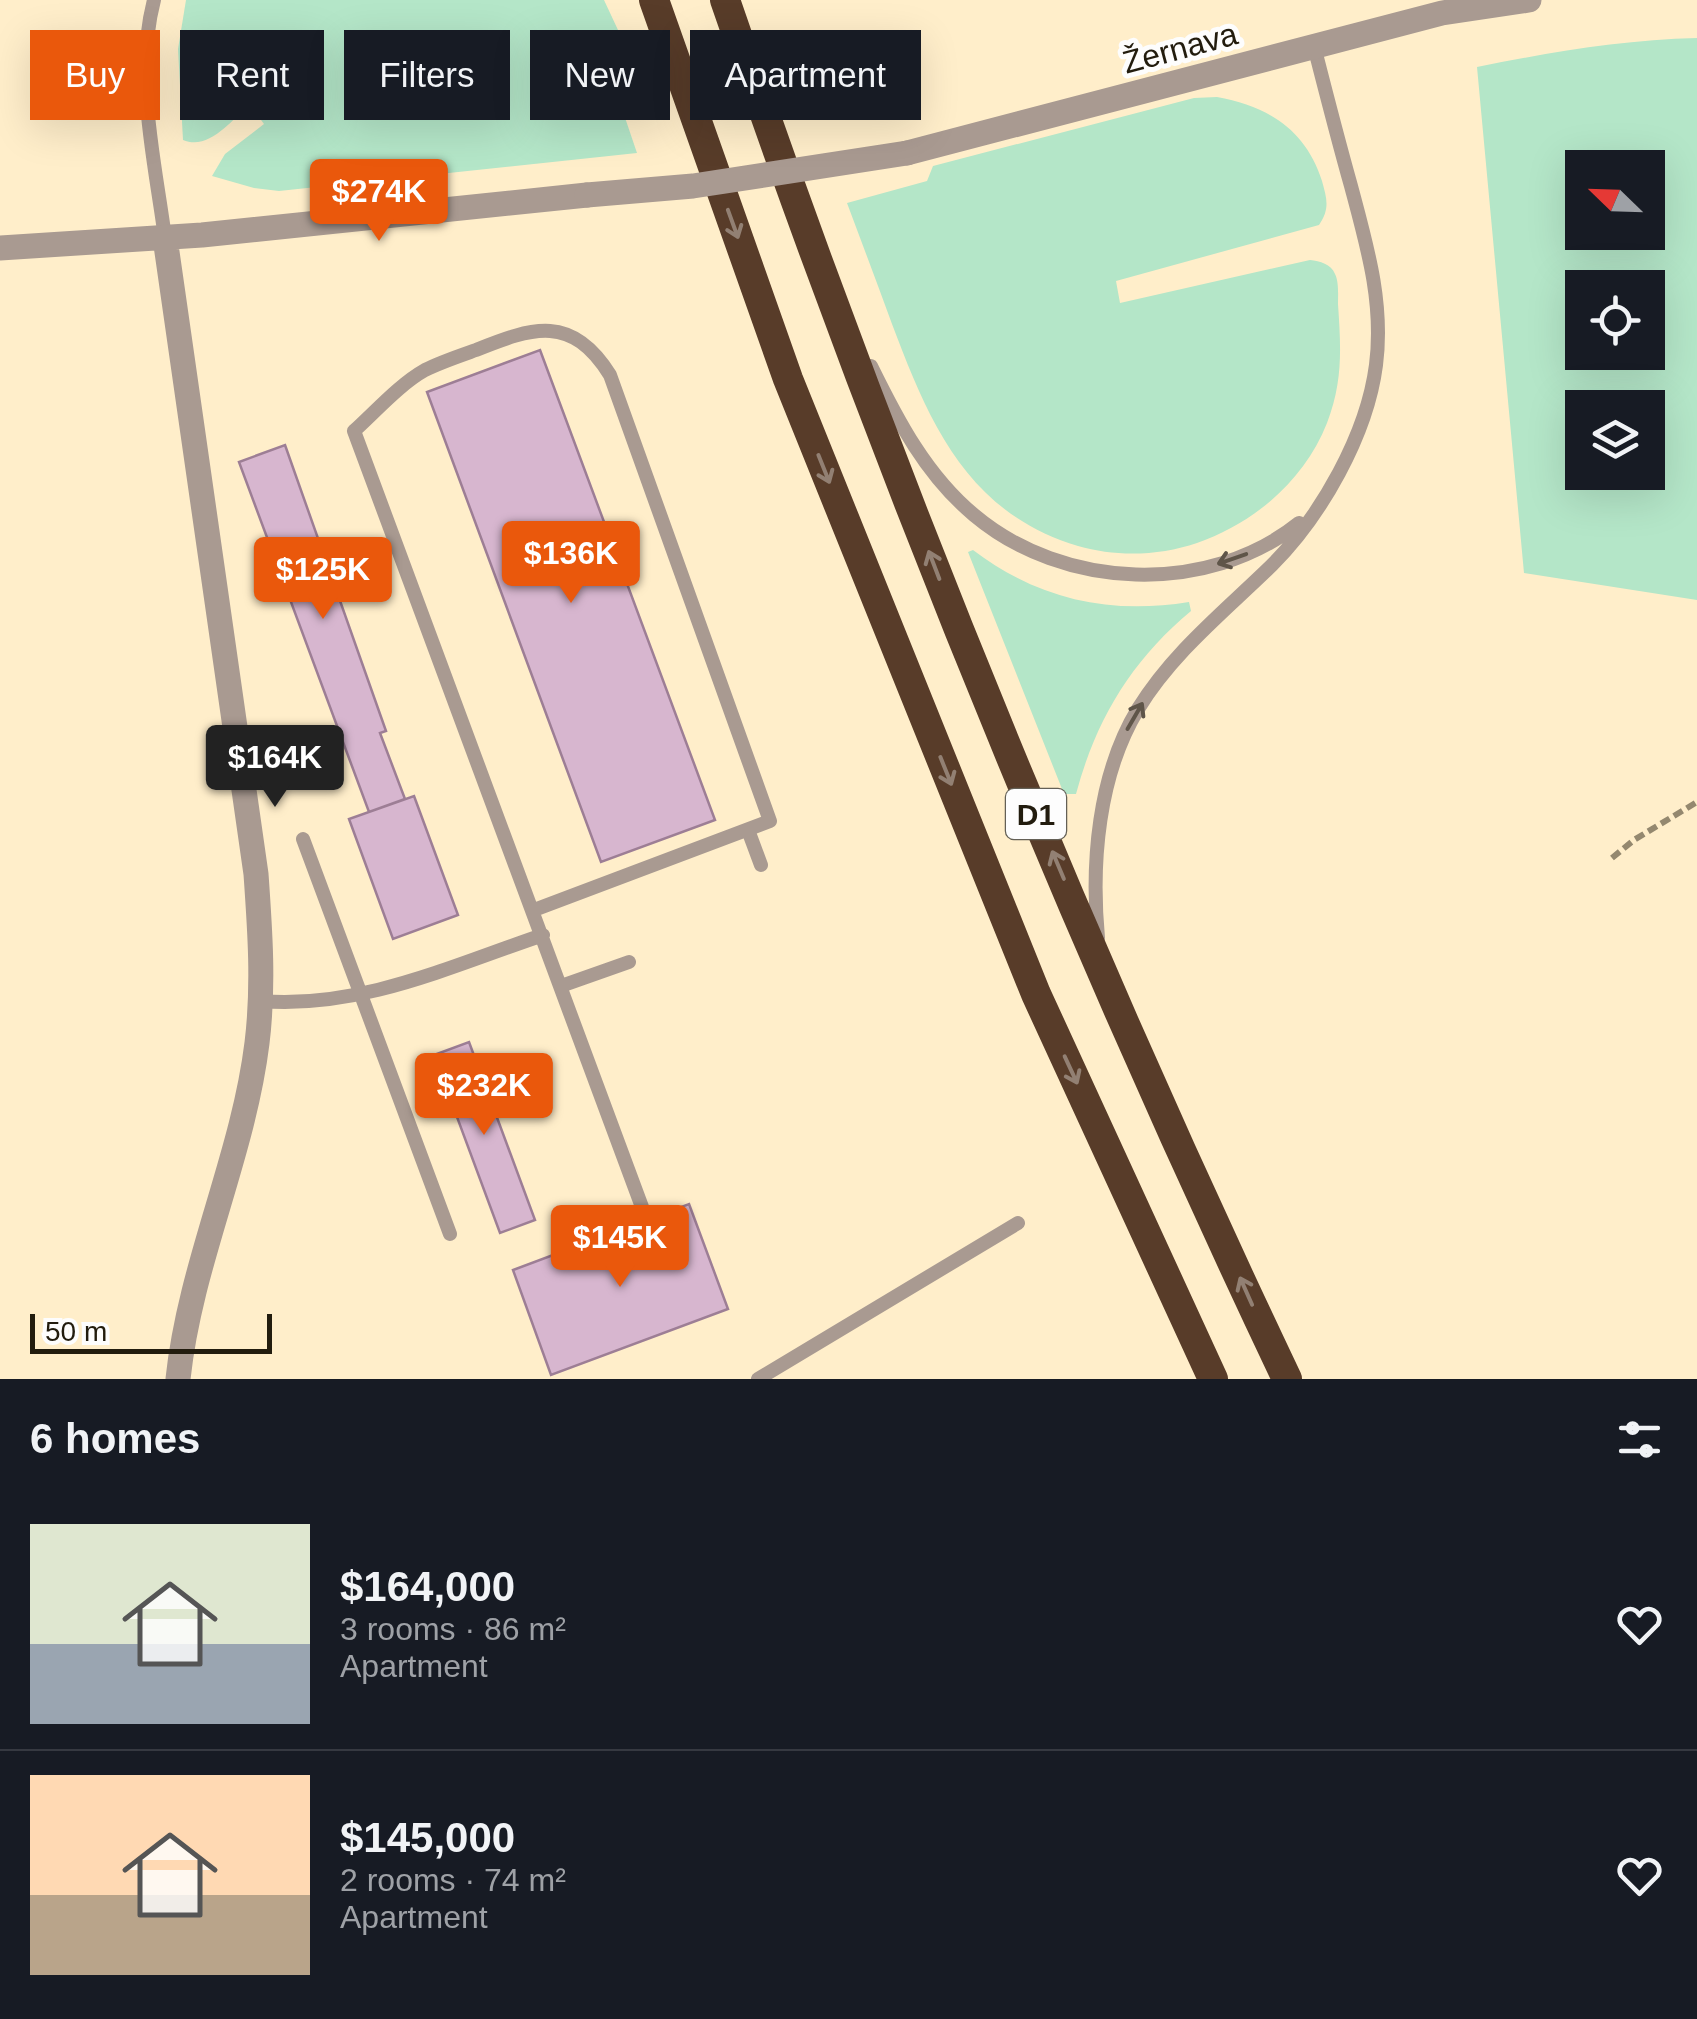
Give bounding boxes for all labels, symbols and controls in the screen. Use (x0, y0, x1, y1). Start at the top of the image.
street label: Žernava (1119, 15, 1242, 81)
chip: Buy (30, 30, 160, 120)
chip: Rent (180, 30, 324, 120)
chip: Filters (344, 30, 510, 120)
chip: New (530, 30, 670, 120)
chip: Apartment (690, 30, 921, 120)
north arrow (1565, 150, 1665, 250)
map controls (1565, 150, 1665, 490)
pin: $274K (309, 159, 449, 244)
text: $274K (332, 173, 426, 209)
one-way arrow (725, 208, 743, 239)
button: locate (1565, 270, 1665, 370)
button: layers (1565, 390, 1665, 490)
one-way arrow (817, 453, 835, 484)
pin: $136K (501, 521, 641, 606)
text: $136K (524, 535, 618, 571)
pin: $125K (253, 537, 393, 622)
text: $125K (276, 551, 370, 587)
one-way arrow (924, 551, 942, 582)
one-way arrow (1217, 552, 1249, 570)
one-way arrow (1125, 702, 1145, 730)
pin: $164K (205, 725, 345, 810)
text: $164K (228, 739, 322, 775)
one-way arrow (938, 755, 956, 785)
road number: D1 (1006, 789, 1066, 839)
one-way arrow (1048, 851, 1066, 881)
pin: $232K (414, 1053, 554, 1138)
one-way arrow (1063, 1054, 1082, 1084)
text: $232K (437, 1067, 531, 1103)
pin: $145K (550, 1205, 690, 1290)
text: $145K (573, 1219, 667, 1255)
one-way arrow (1236, 1276, 1254, 1307)
scale bar (30, 1309, 272, 1354)
text: 50 m (45, 1316, 107, 1347)
icon: filters (1612, 1412, 1667, 1467)
text: 6 homes (30, 1415, 200, 1462)
text: $164,000 (340, 1563, 515, 1610)
icon: home (110, 1564, 230, 1684)
icon: heart (1612, 1597, 1667, 1652)
text: 3 rooms · 86 m² (340, 1611, 566, 1647)
text: Apartment (340, 1648, 488, 1684)
text: $145,000 (340, 1814, 515, 1861)
icon: home (110, 1815, 230, 1935)
icon: heart (1612, 1848, 1667, 1903)
text: 2 rooms · 74 m² (340, 1862, 566, 1898)
text: Apartment (340, 1899, 488, 1935)

